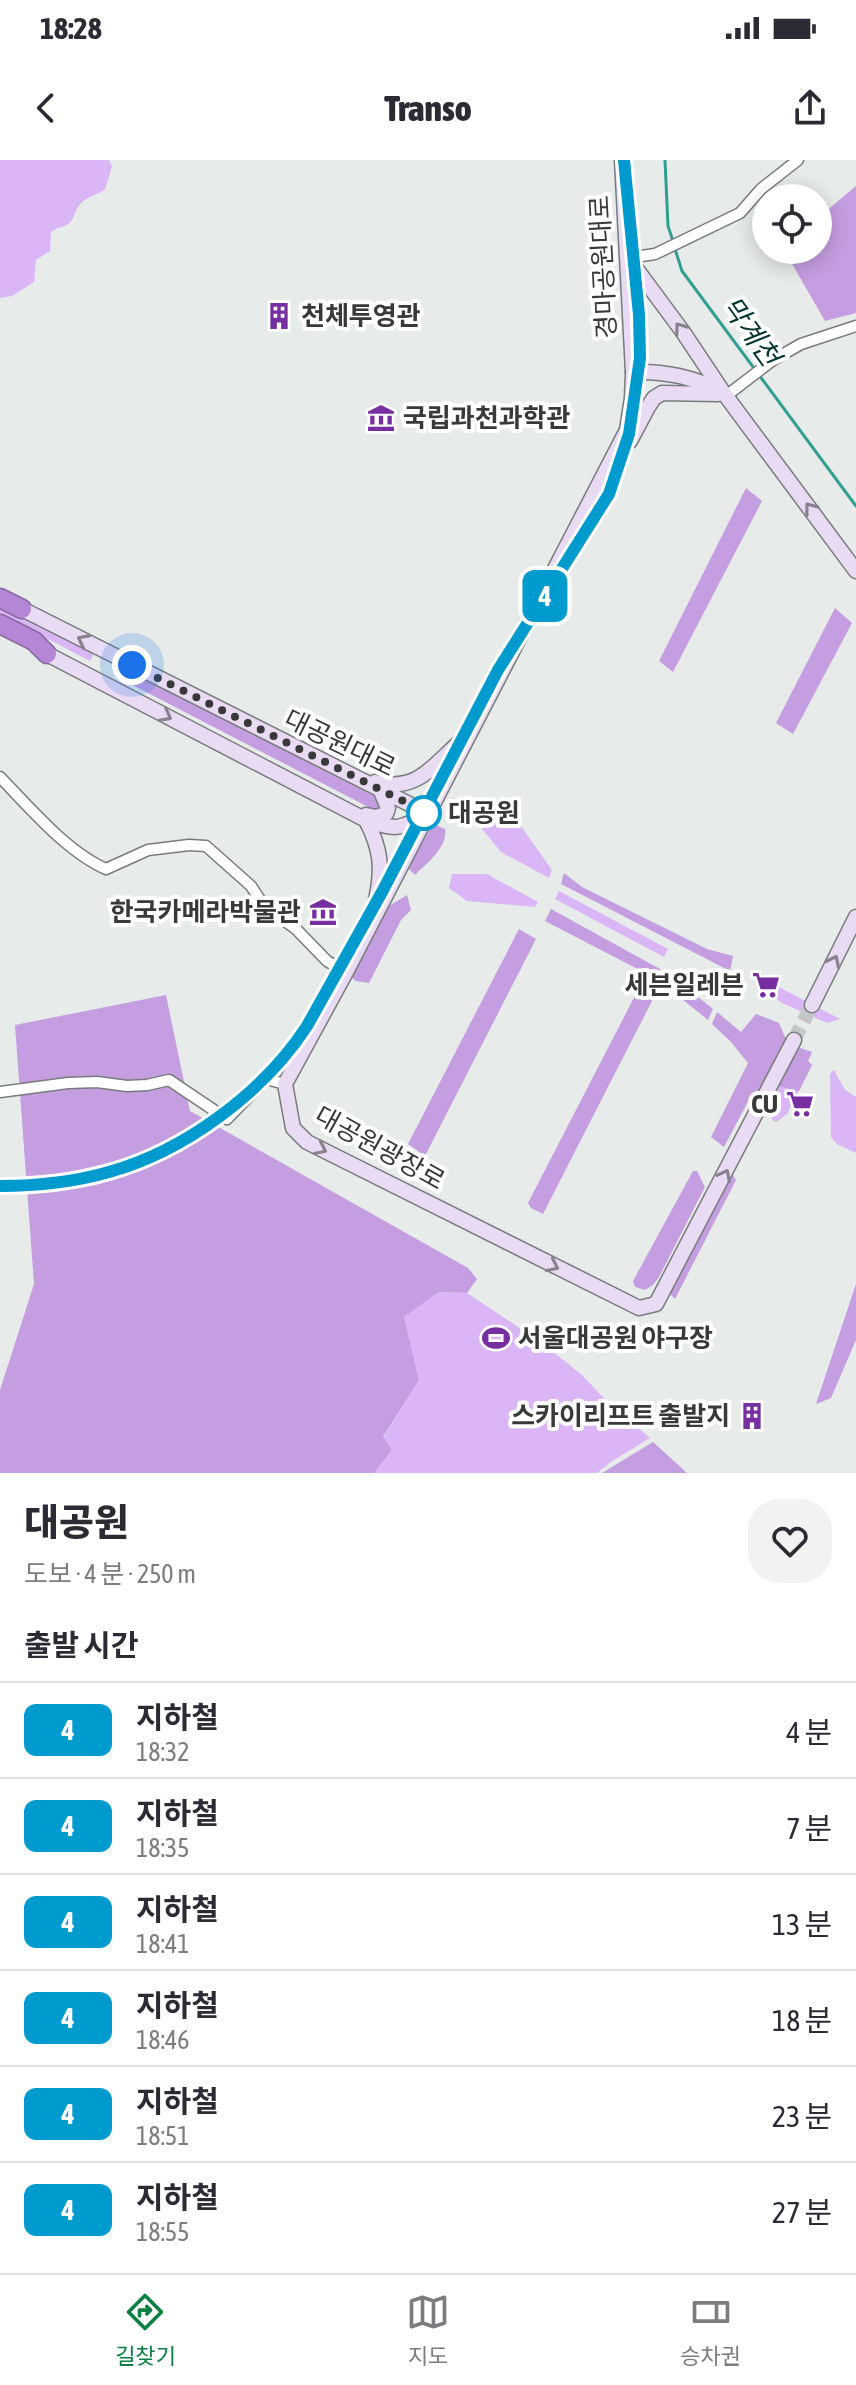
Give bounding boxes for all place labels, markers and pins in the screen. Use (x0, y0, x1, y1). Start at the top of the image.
building icon: 천체투영관 (264, 301, 294, 331)
place label: 천체투영관 (301, 301, 421, 331)
museum icon: 국립과천과학관 (366, 403, 396, 433)
place label: 국립과천과학관 (403, 403, 571, 433)
marker: 대공원 (407, 796, 441, 830)
place label: 대공원 (448, 798, 520, 828)
place label: 한국카메라박물관 (110, 897, 301, 927)
museum icon: 한국카메라박물관 (308, 897, 338, 927)
place label: 세븐일레븐 (624, 970, 744, 1000)
supermarket icon: 세븐일레븐 (751, 970, 781, 1000)
place label: CU (751, 1089, 778, 1119)
supermarket icon: CU (785, 1089, 815, 1119)
sports icon: 서울대공원 야구장 (481, 1323, 511, 1353)
place label: 서울대공원 야구장 (518, 1323, 713, 1353)
place label: 스카이리프트 출발지 (511, 1401, 730, 1431)
building icon: 스카이리프트 출발지 (737, 1401, 767, 1431)

